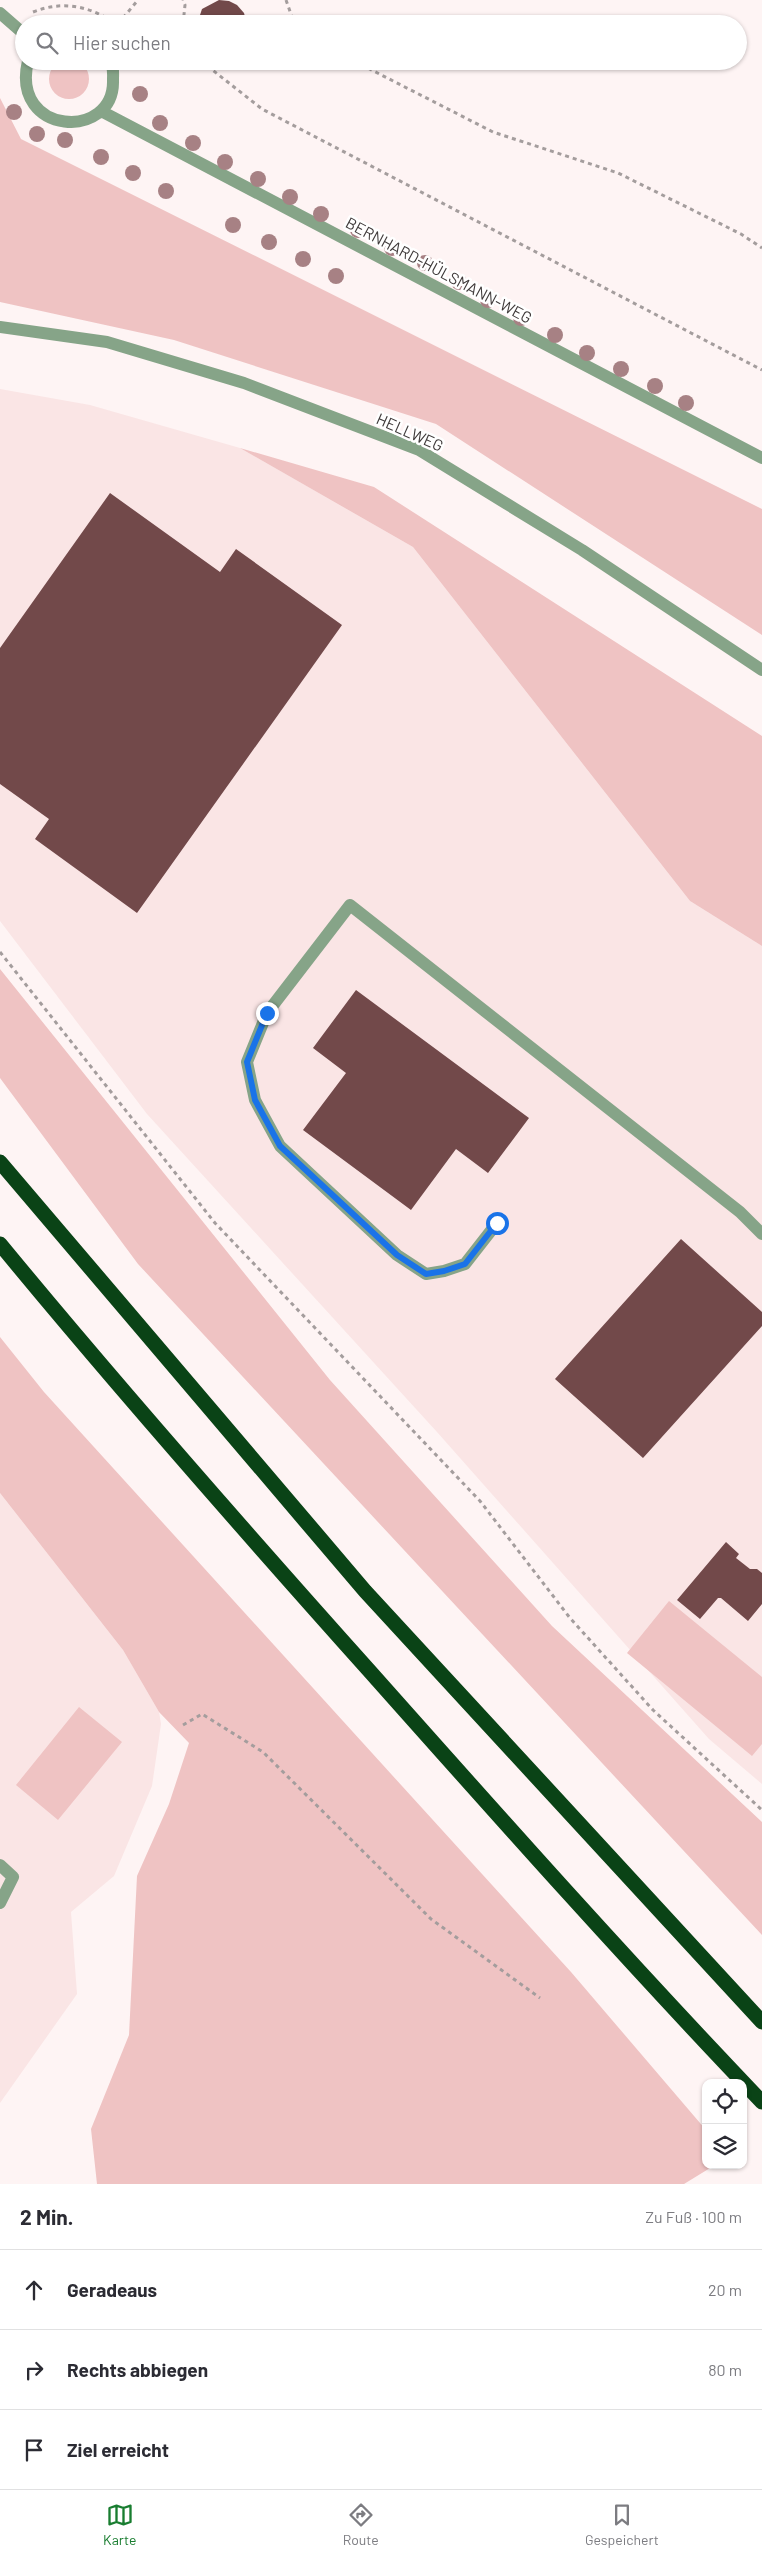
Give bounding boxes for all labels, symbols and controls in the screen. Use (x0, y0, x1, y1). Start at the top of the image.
search box (15, 15, 747, 70)
icon: search (33, 29, 61, 57)
text: Hier suchen (73, 31, 171, 54)
street label: BERNHARD-HÜLSMANN-WEG (343, 212, 536, 327)
street label: HELLWEG (374, 408, 447, 455)
route end (256, 1002, 279, 1025)
route start (486, 1212, 509, 1235)
map controls (702, 2079, 747, 2169)
button: locate (702, 2079, 747, 2124)
button: layers (702, 2124, 747, 2169)
text: 2 Min. (20, 2204, 73, 2229)
text: Zu Fuß · 100 m (645, 2207, 742, 2226)
icon: ahead (20, 2276, 48, 2304)
text: Geradeaus (67, 2278, 157, 2301)
text: 20 m (708, 2280, 742, 2299)
icon: right (20, 2356, 48, 2384)
text: Rechts abbiegen (67, 2358, 208, 2381)
text: 80 m (708, 2360, 742, 2379)
icon: arrive (20, 2436, 48, 2464)
text: Ziel erreicht (67, 2438, 169, 2461)
tab: Karte (103, 2501, 136, 2548)
tab: Route (343, 2501, 379, 2548)
tab: Gespeichert (585, 2501, 659, 2548)

